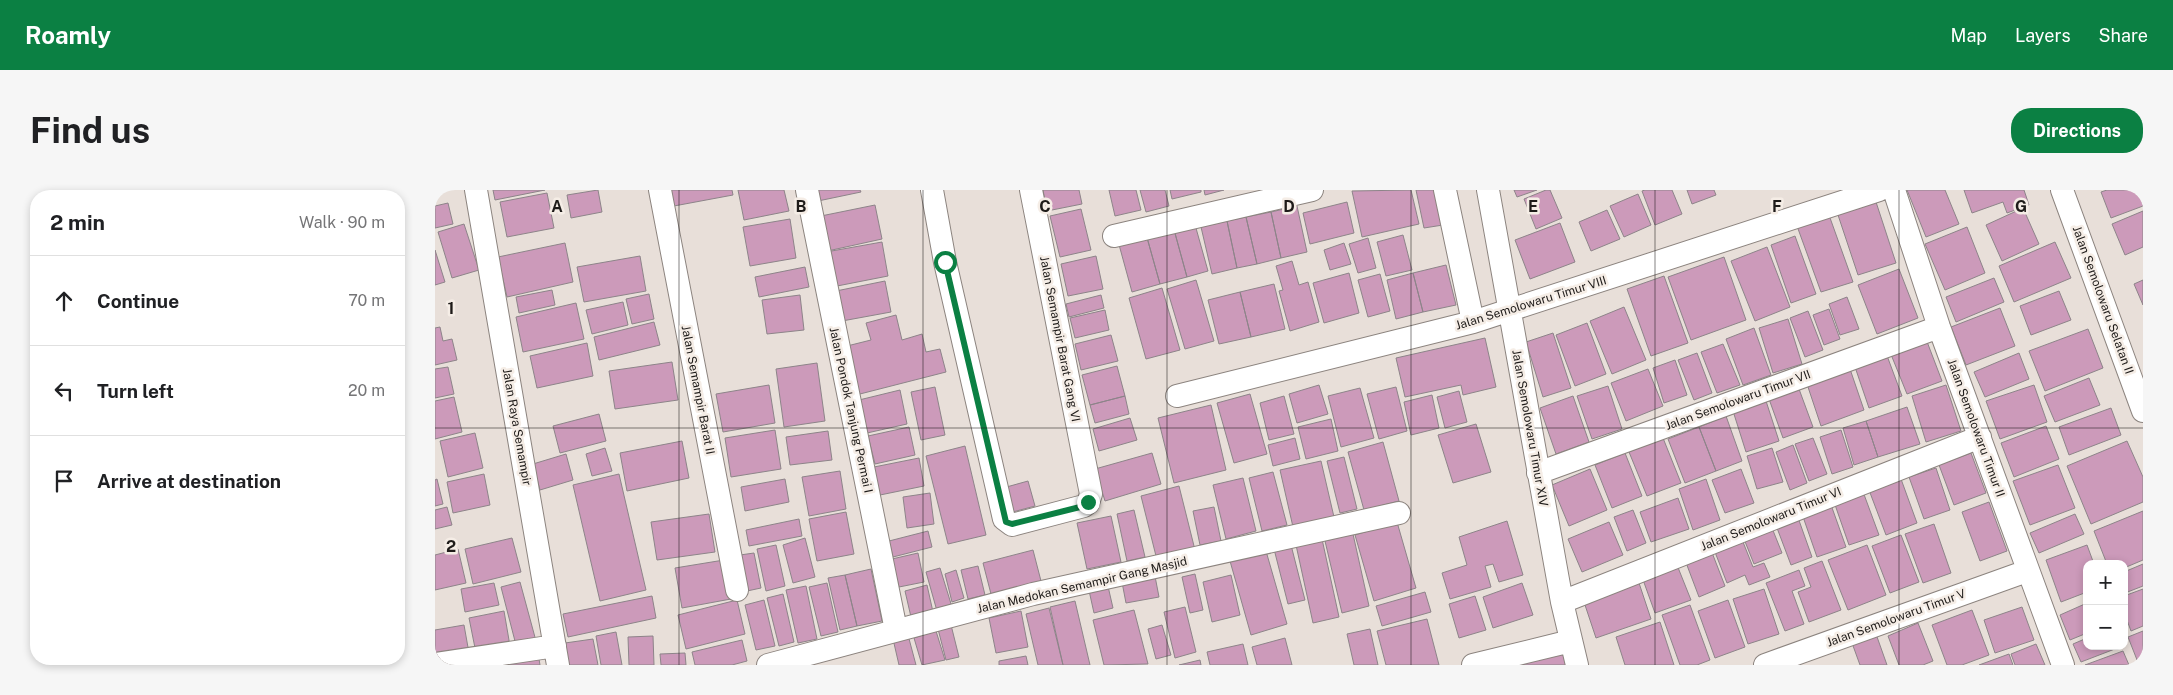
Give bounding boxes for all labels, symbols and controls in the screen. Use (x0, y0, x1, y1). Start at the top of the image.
text: Roamly (25, 21, 111, 49)
text: Map (1951, 25, 1987, 46)
text: Layers (2015, 25, 2071, 46)
text: Share (2099, 25, 2148, 46)
button: Directions (2011, 108, 2143, 153)
text: Find us (30, 110, 150, 151)
text: A (551, 197, 563, 216)
text: B (796, 197, 807, 216)
text: C (1039, 197, 1051, 216)
text: D (1283, 197, 1295, 216)
text: E (1528, 197, 1538, 216)
text: F (1772, 197, 1782, 216)
text: G (2015, 197, 2027, 216)
text: 2 min (50, 210, 105, 235)
text: Walk · 90 m (299, 213, 385, 232)
street label: Jalan Semolowaru Selatan II (2070, 224, 2136, 376)
route start (934, 251, 957, 274)
street label: Jalan Semampir Barat Gang VI (1037, 255, 1083, 423)
street label: Jalan Semolowaru Timur VIII (1454, 273, 1608, 333)
icon: ahead (50, 287, 78, 315)
text: Continue (97, 290, 179, 312)
text: 70 m (348, 291, 385, 310)
text: 1 (448, 299, 454, 318)
street label: Jalan Semampir Barat II (679, 324, 717, 456)
street label: Jalan Pondok Tanjung Permai I (827, 326, 875, 494)
street label: Jalan Semolowaru Timur XIV (1509, 349, 1551, 507)
street label: Jalan Semolowaru Timur II (1944, 357, 2008, 499)
street label: Jalan Raya Semampir (500, 367, 534, 487)
street label: Jalan Semolowaru Timur VII (1663, 367, 1813, 433)
icon: left (50, 377, 78, 405)
text: Turn left (97, 380, 174, 402)
text: 20 m (348, 381, 385, 400)
icon: arrive (50, 467, 78, 495)
text: Arrive at destination (97, 470, 281, 492)
street label: Jalan Semolowaru Timur VI (1699, 484, 1843, 554)
route end (1077, 491, 1100, 514)
text: 2 (446, 537, 456, 556)
street label: Jalan Medokan Semampir Gang Masjid (976, 554, 1188, 616)
map controls (2083, 560, 2128, 650)
button: + (2083, 560, 2128, 605)
street label: Jalan Semolowaru Timur V (1825, 586, 1967, 650)
button: − (2083, 605, 2128, 650)

